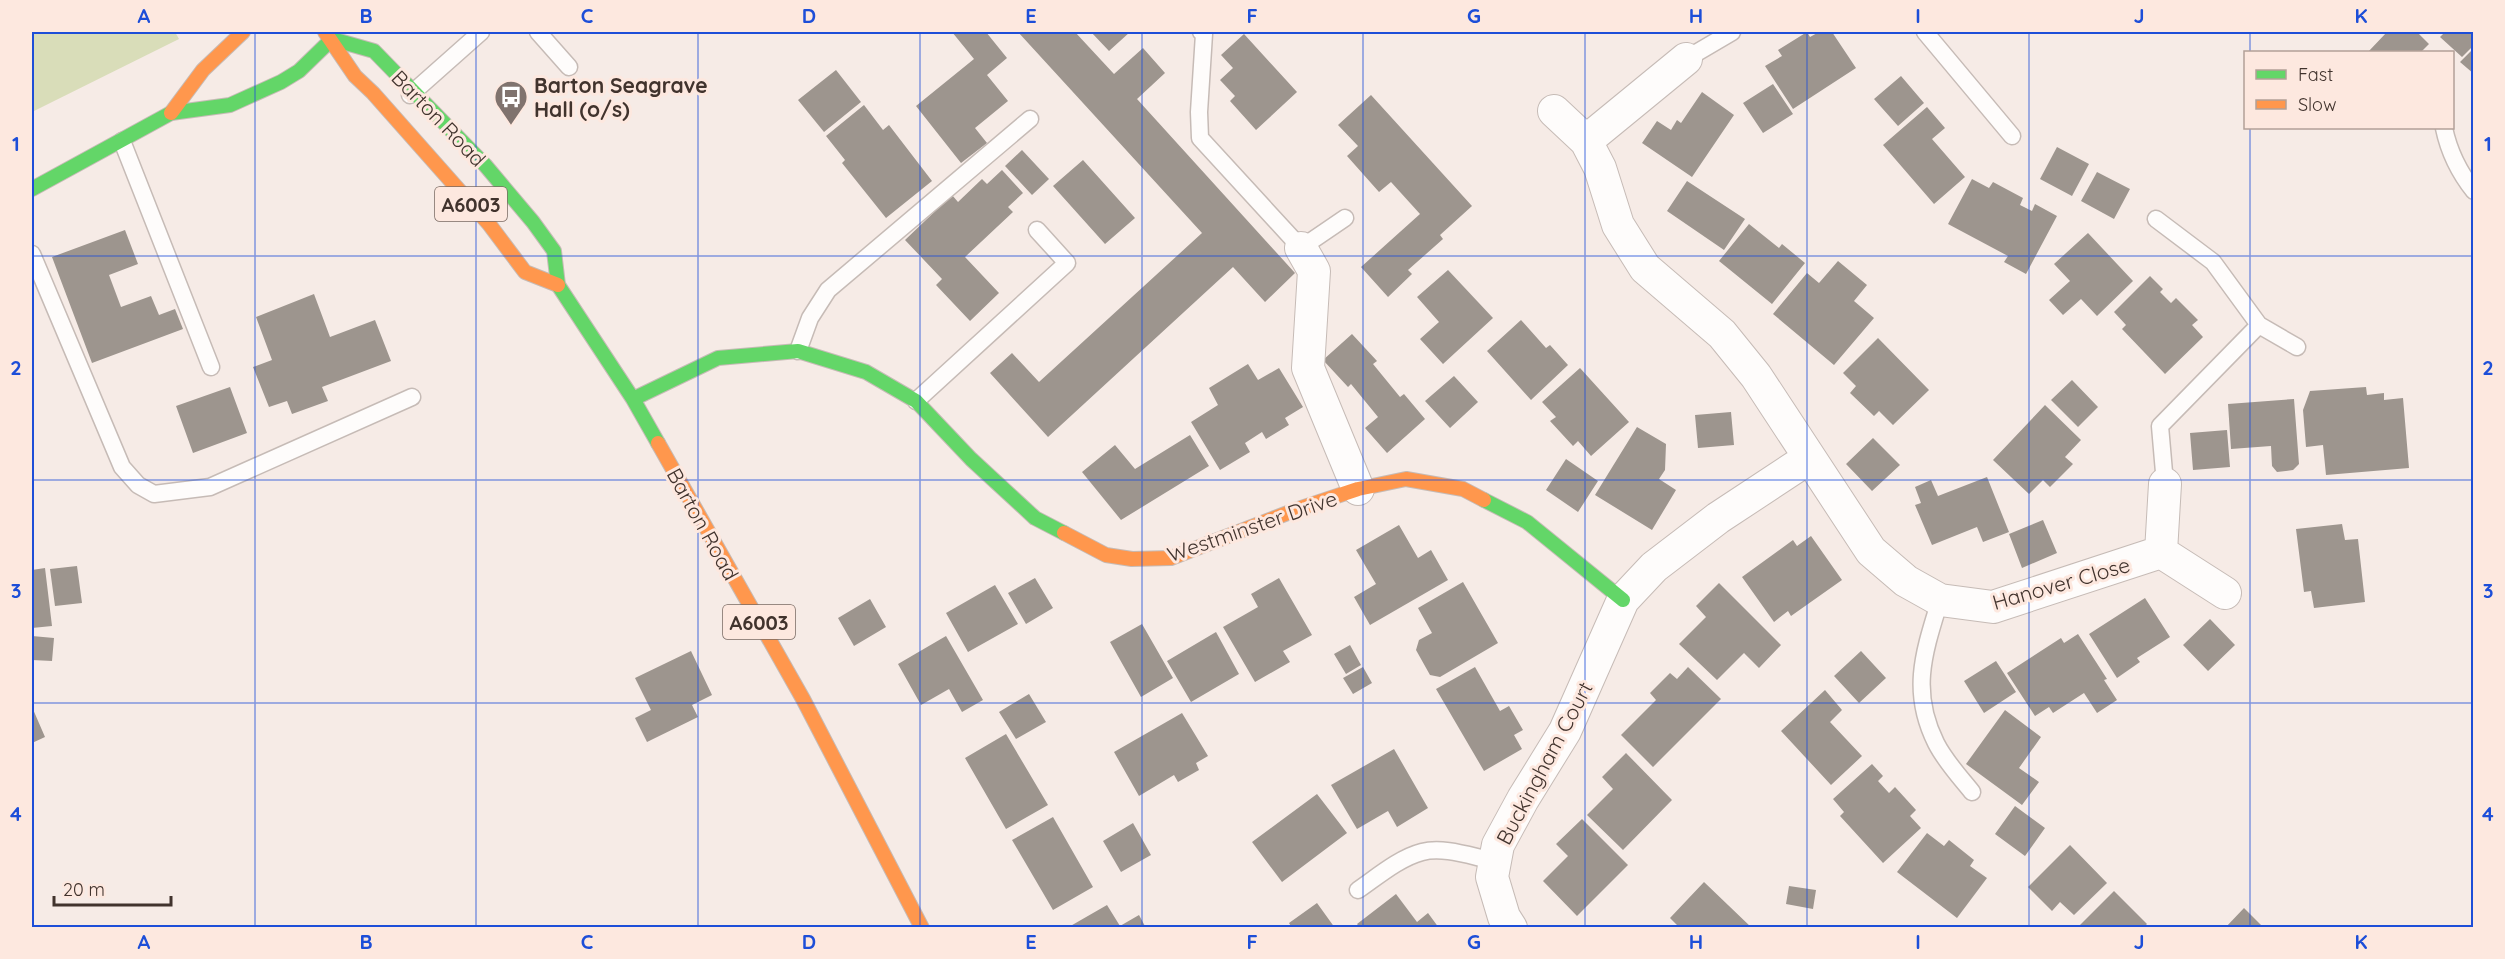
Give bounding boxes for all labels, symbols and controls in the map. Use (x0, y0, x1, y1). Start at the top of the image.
text: A (138, 3, 151, 28)
text: B (359, 3, 373, 28)
text: C (581, 3, 594, 28)
text: D (802, 3, 816, 28)
text: E (1025, 3, 1037, 28)
text: F (1246, 3, 1258, 28)
text: G (1467, 3, 1481, 28)
text: H (1689, 3, 1703, 28)
text: I (1915, 3, 1921, 28)
text: J (2133, 3, 2145, 28)
text: K (2354, 3, 2368, 28)
legend (2244, 51, 2454, 129)
text: Fast (2298, 63, 2333, 86)
street label: Barton Road (387, 64, 491, 172)
place label: Barton Seagrave Hall (o/s) (534, 72, 708, 122)
bus stop icon: Barton Seagrave Hall (o/s) (493, 79, 529, 126)
text: Slow (2298, 93, 2336, 116)
text: 1 (12, 131, 20, 156)
text: 1 (2484, 131, 2492, 156)
road number: A6003 (435, 187, 507, 221)
text: 2 (10, 355, 22, 380)
text: 2 (2482, 355, 2494, 380)
street label: Barton Road (662, 463, 744, 585)
street label: Westminster Drive (1164, 485, 1340, 567)
street label: Hanover Close (1989, 551, 2133, 615)
text: 3 (11, 578, 21, 603)
text: 3 (2483, 578, 2493, 603)
road number: A6003 (723, 605, 795, 639)
street label: Buckingham Court (1490, 677, 1598, 849)
text: 4 (10, 801, 22, 826)
text: 4 (2482, 801, 2494, 826)
scale bar (54, 869, 171, 907)
text: 20 m (63, 878, 105, 901)
text: A (138, 929, 151, 954)
text: B (359, 929, 373, 954)
text: C (581, 929, 594, 954)
text: D (802, 929, 816, 954)
text: E (1025, 929, 1037, 954)
text: F (1246, 929, 1258, 954)
text: G (1467, 929, 1481, 954)
text: H (1689, 929, 1703, 954)
text: I (1915, 929, 1921, 954)
text: J (2133, 929, 2145, 954)
text: K (2354, 929, 2368, 954)

